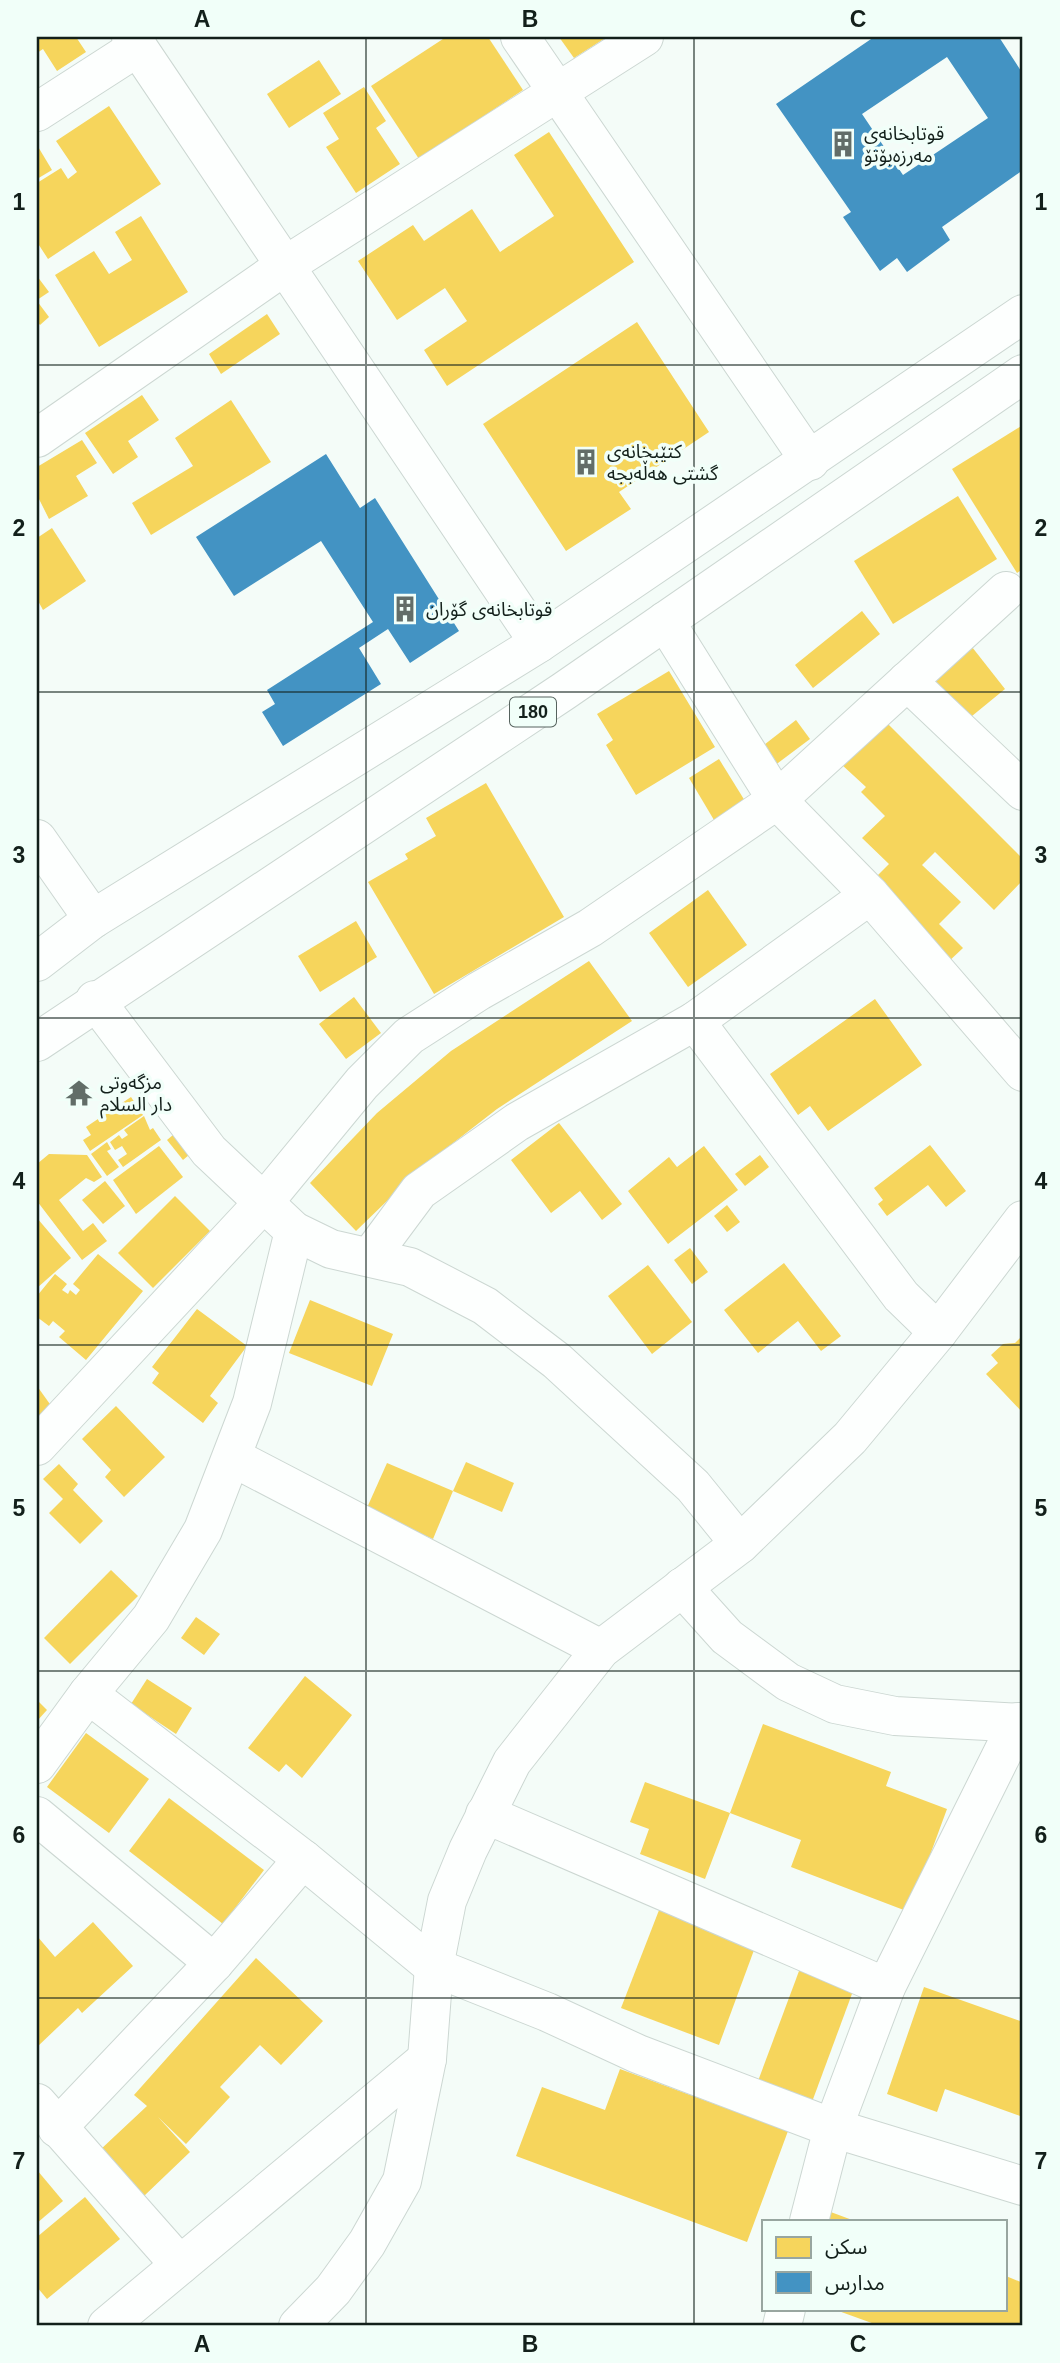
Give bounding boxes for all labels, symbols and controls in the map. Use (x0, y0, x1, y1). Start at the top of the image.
text: A (194, 6, 210, 32)
text: B (522, 6, 538, 32)
text: C (850, 6, 866, 32)
place label: قوتابخانەی مەرزەبۆتۆ (864, 123, 944, 167)
building icon: قوتابخانەی مەرزەبۆتۆ (828, 129, 858, 159)
text: 1 (13, 189, 26, 215)
text: 1 (1035, 189, 1048, 215)
place label: کتێبخانەی گشتی هەڵەبجە (607, 441, 719, 485)
building icon: کتێبخانەی گشتی هەڵەبجە (571, 447, 601, 477)
text: 2 (13, 515, 25, 541)
text: 2 (1035, 515, 1047, 541)
building icon: قوتابخانەی گۆران (390, 594, 420, 624)
place label: قوتابخانەی گۆران (426, 599, 552, 621)
road number: 180 (510, 698, 556, 726)
text: 3 (13, 842, 25, 868)
text: 3 (1035, 842, 1047, 868)
place label: مزگەوتی دار السلام (100, 1072, 172, 1119)
temple icon: مزگەوتی دار السلام (64, 1078, 94, 1108)
text: 4 (13, 1168, 26, 1194)
text: 4 (1035, 1168, 1048, 1194)
text: 5 (13, 1495, 26, 1521)
text: 5 (1035, 1495, 1048, 1521)
text: 6 (13, 1822, 25, 1848)
text: 6 (1035, 1822, 1047, 1848)
text: 7 (13, 2148, 25, 2174)
text: 7 (1035, 2148, 1047, 2174)
legend (762, 2220, 1007, 2310)
text: سكن (825, 2235, 867, 2259)
text: مدارس (825, 2271, 885, 2295)
text: A (194, 2331, 210, 2357)
text: B (522, 2331, 538, 2357)
text: C (850, 2331, 866, 2357)

